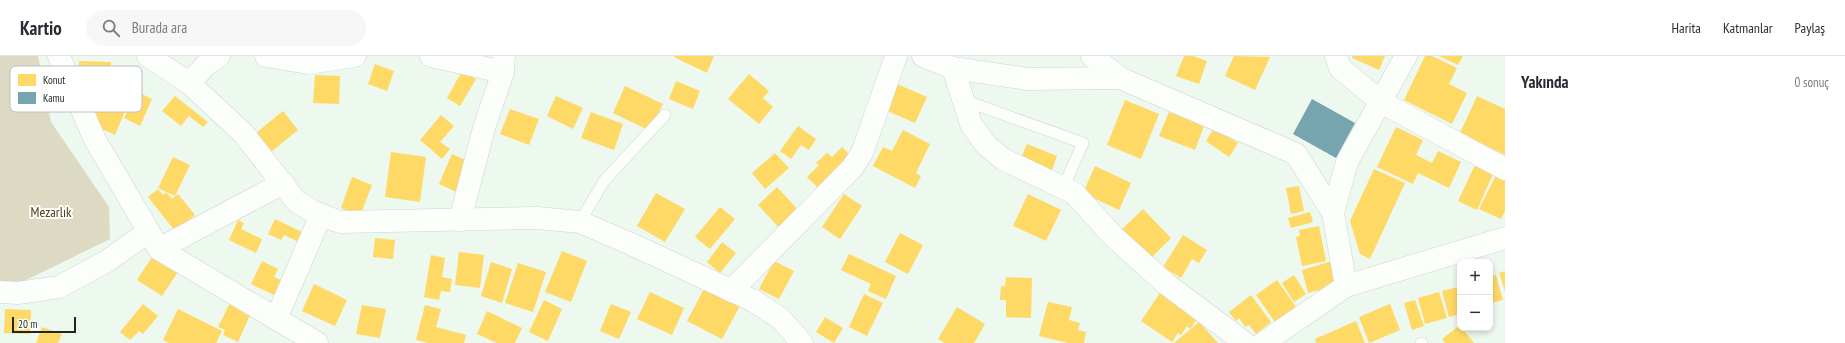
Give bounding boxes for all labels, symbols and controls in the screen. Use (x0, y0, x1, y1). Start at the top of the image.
search box (86, 10, 366, 46)
text: Kartio (20, 16, 62, 40)
icon: search (100, 17, 122, 39)
text: Burada ara (132, 18, 187, 37)
text: Harita (1672, 19, 1701, 37)
text: Katmanlar (1723, 19, 1773, 37)
text: Paylaş (1795, 19, 1825, 37)
legend (10, 66, 142, 112)
text: Yakında (1521, 71, 1568, 93)
text: Konut (43, 73, 65, 87)
text: 0 sonuç (1794, 74, 1829, 91)
text: Kamu (43, 91, 65, 105)
park label: Mezarlık (31, 203, 72, 221)
map controls (1457, 259, 1493, 331)
button: + (1457, 259, 1493, 295)
button: − (1457, 295, 1493, 331)
scale bar (12, 315, 76, 334)
text: 20 m (18, 317, 37, 331)

